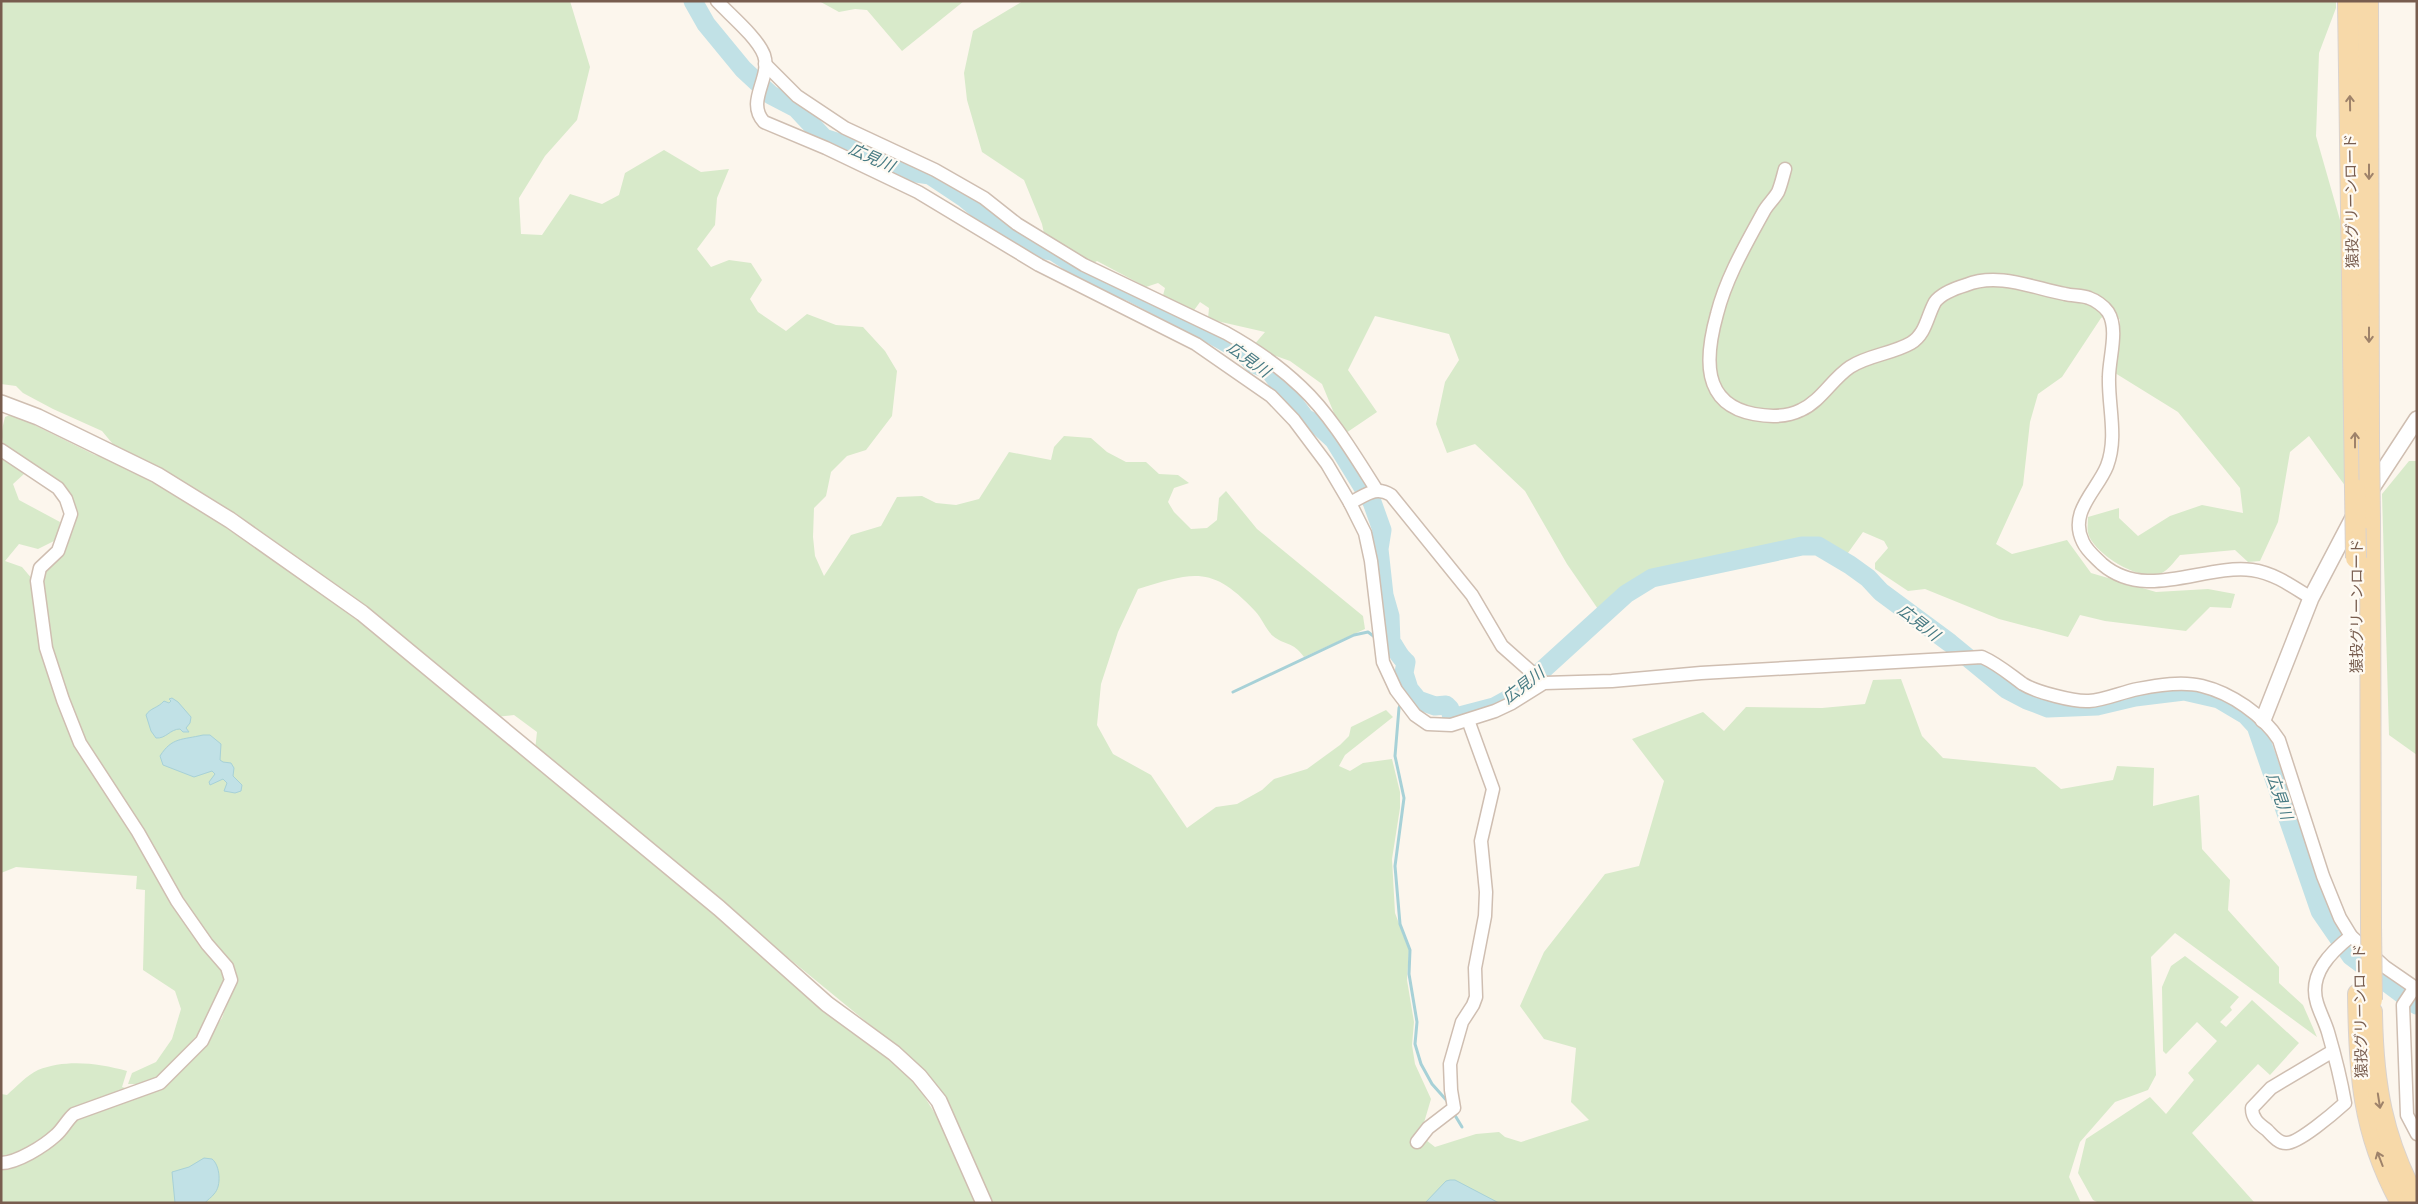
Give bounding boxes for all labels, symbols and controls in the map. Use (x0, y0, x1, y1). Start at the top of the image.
one-way arrow (2345, 95, 2355, 111)
street label: 猿投グリーンロード (2340, 134, 2362, 268)
water label: 広見川 (846, 138, 900, 177)
one-way arrow (2364, 164, 2374, 180)
one-way arrow (2364, 326, 2374, 343)
water label: 広見川 (1224, 337, 1276, 382)
one-way arrow (2350, 432, 2360, 448)
street label: 猿投グリーンロード (2347, 539, 2366, 673)
water label: 広見川 (1894, 599, 1946, 646)
water label: 広見川 (1498, 661, 1550, 708)
water label: 広見川 (2263, 770, 2298, 824)
street label: 猿投グリーンロード (2349, 944, 2371, 1078)
one-way arrow (2374, 1093, 2384, 1109)
one-way arrow (2375, 1151, 2384, 1167)

